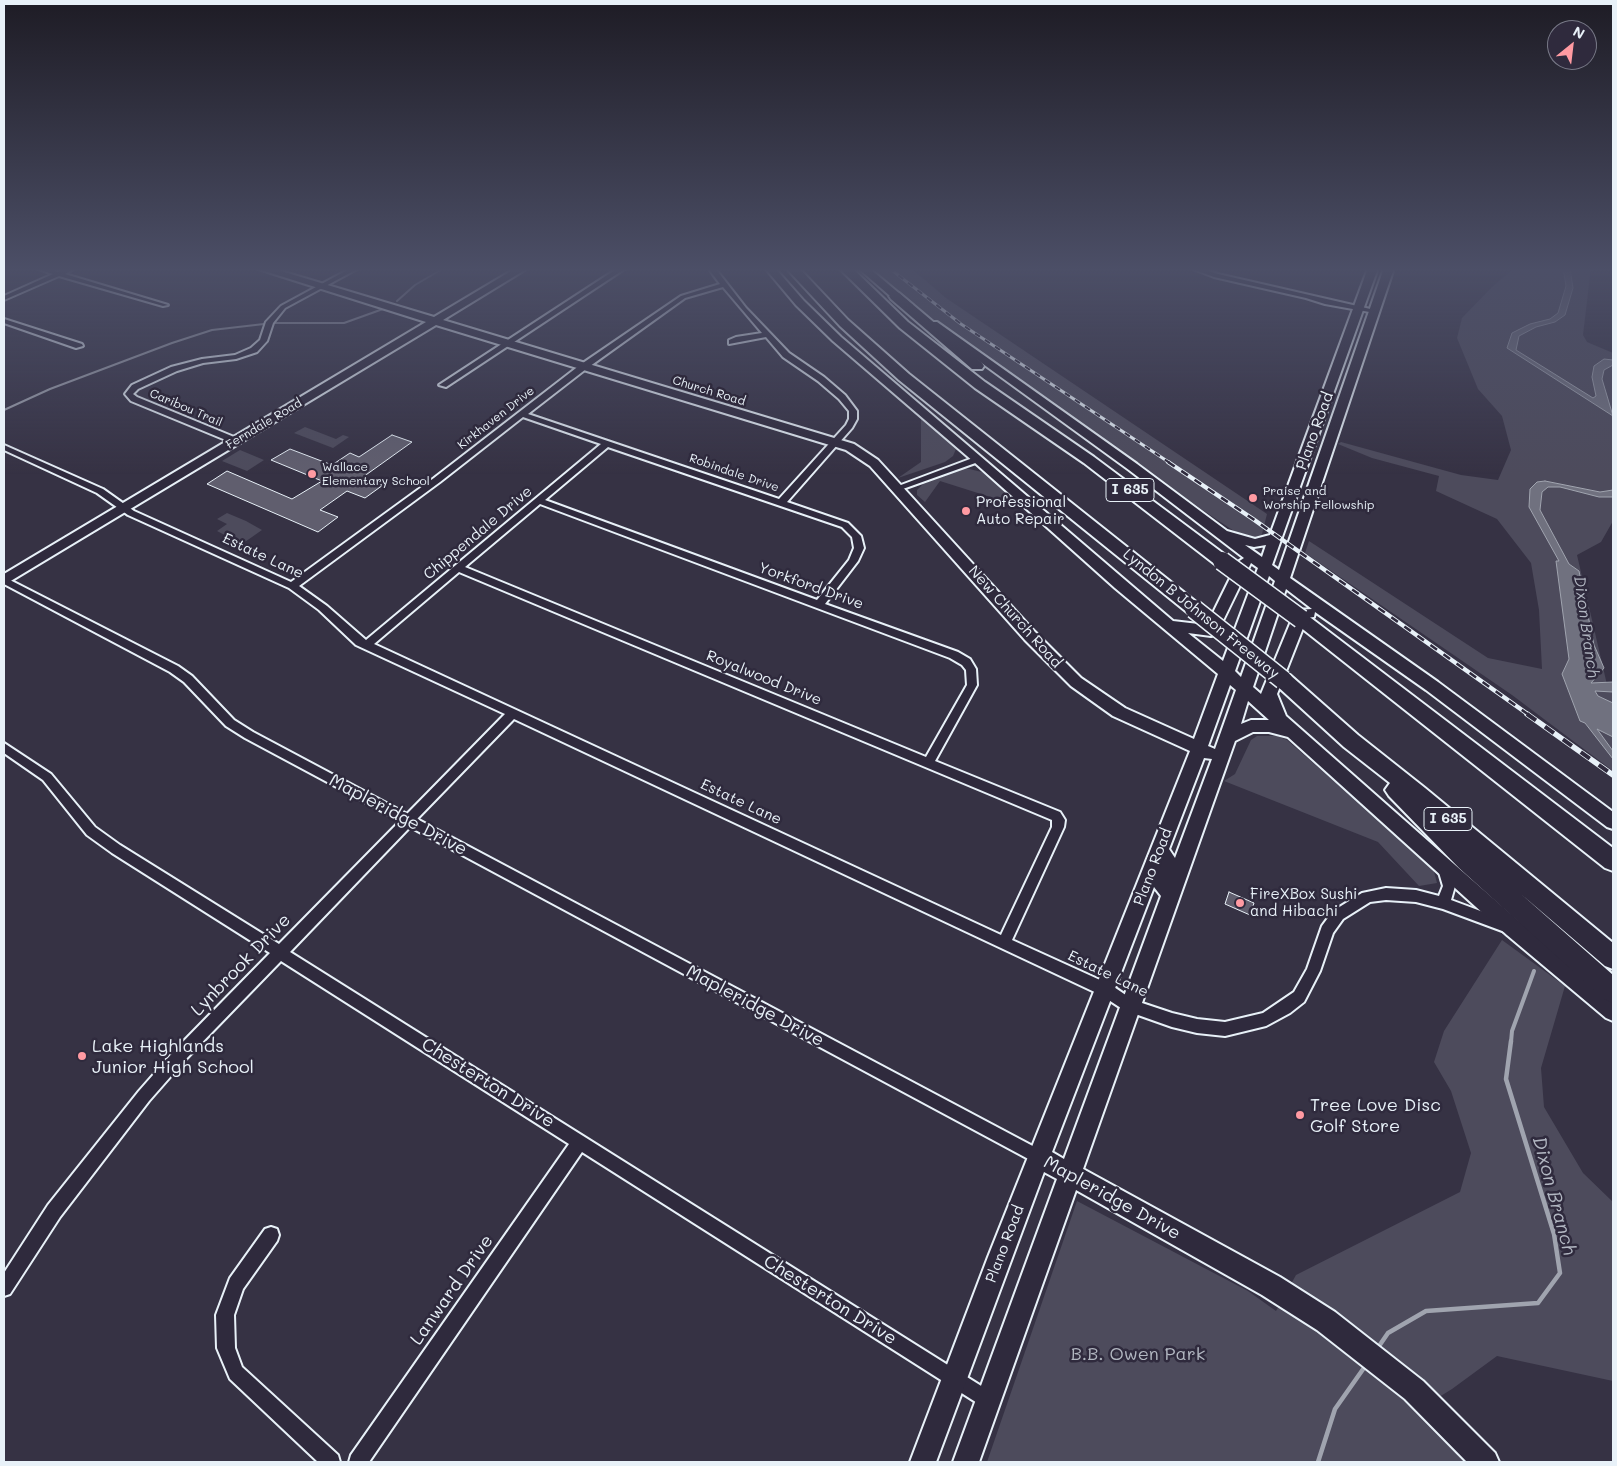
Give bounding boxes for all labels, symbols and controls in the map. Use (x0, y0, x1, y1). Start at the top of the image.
north arrow (1547, 20, 1597, 70)
text: N (1570, 21, 1588, 43)
street label: Church Road (671, 373, 747, 409)
street label: Kirkhaven Drive (455, 384, 537, 452)
street label: Caribou Trail (147, 386, 225, 430)
street label: Plano Road (1293, 390, 1337, 472)
street label: Ferndale Road (223, 396, 305, 452)
street label: Robindale Drive (687, 451, 781, 495)
place label: Wallace Elementary School (322, 460, 430, 488)
marker: Wallace Elementary School (306, 468, 318, 480)
road number: I 635 (1106, 478, 1154, 502)
street label: Chippendale Drive (420, 482, 536, 584)
place label: Praise and Worship Fellowship (1263, 484, 1374, 512)
marker: Praise and Worship Fellowship (1247, 492, 1259, 504)
place label: Professional Auto Repair (976, 493, 1066, 528)
marker: Professional Auto Repair (960, 505, 972, 517)
street label: Estate Lane (220, 529, 306, 583)
street label: Lyndon B Johnson Freeway (1119, 545, 1283, 683)
street label: Yorkford Drive (756, 559, 866, 613)
street label: New Church Road (964, 562, 1066, 672)
water label: Dixon Branch (1569, 575, 1603, 679)
street label: Royalwood Drive (704, 647, 824, 709)
street label: Mapleridge Drive (325, 770, 471, 860)
street label: Estate Lane (698, 775, 784, 829)
road number: I 635 (1424, 808, 1472, 831)
street label: Plano Road (1130, 826, 1176, 908)
place label: FireXBox Sushi and Hibachi (1250, 885, 1357, 920)
marker: FireXBox Sushi and Hibachi (1234, 897, 1246, 909)
street label: Lynbrook Drive (187, 909, 295, 1021)
street label: Estate Lane (1065, 947, 1151, 1001)
street label: Mapleridge Drive (682, 961, 828, 1051)
street label: Chesterton Drive (417, 1033, 559, 1133)
place label: Lake Highlands Junior High School (92, 1035, 254, 1078)
marker: Lake Highlands Junior High School (76, 1050, 88, 1062)
place label: Tree Love Disc Golf Store (1310, 1094, 1441, 1136)
marker: Tree Love Disc Golf Store (1294, 1109, 1306, 1121)
water label: Dixon Branch (1527, 1134, 1581, 1258)
street label: Mapleridge Drive (1040, 1151, 1184, 1245)
street label: Plano Road (982, 1203, 1028, 1285)
street label: Lanward Drive (406, 1231, 498, 1349)
street label: Chesterton Drive (759, 1250, 901, 1350)
park label: B.B. Owen Park (1071, 1343, 1205, 1365)

